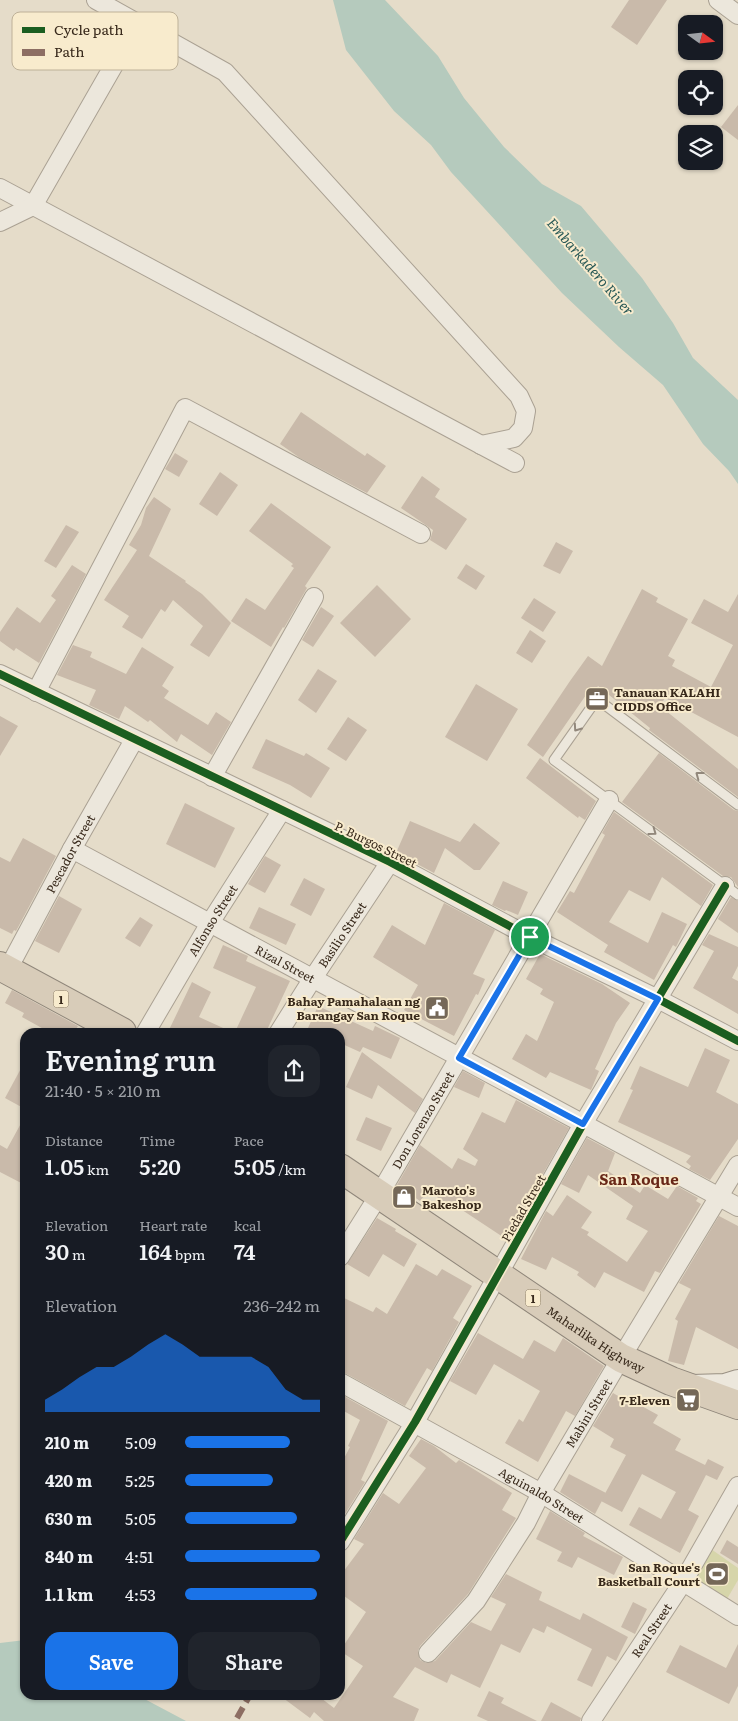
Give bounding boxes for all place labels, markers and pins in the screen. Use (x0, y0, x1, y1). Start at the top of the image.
place label: Tanauan KALAHI CIDDS Office (614, 683, 720, 715)
office icon: Tanauan KALAHI CIDDS Office (584, 686, 610, 712)
pin (509, 916, 551, 958)
place label: Bahay Pamahalaan ng Barangay San Roque (287, 992, 421, 1024)
public building icon: Bahay Pamahalaan ng Barangay San Roque (424, 995, 450, 1021)
place label: Maroto's Bakeshop (422, 1181, 481, 1213)
shop icon: Maroto's Bakeshop (391, 1184, 417, 1210)
supermarket icon: 7-Eleven (675, 1387, 701, 1413)
place label: 7-Eleven (619, 1391, 671, 1409)
place label: San Roque's Basketball Court (598, 1558, 701, 1590)
sports icon: San Roque's Basketball Court (704, 1561, 730, 1587)

